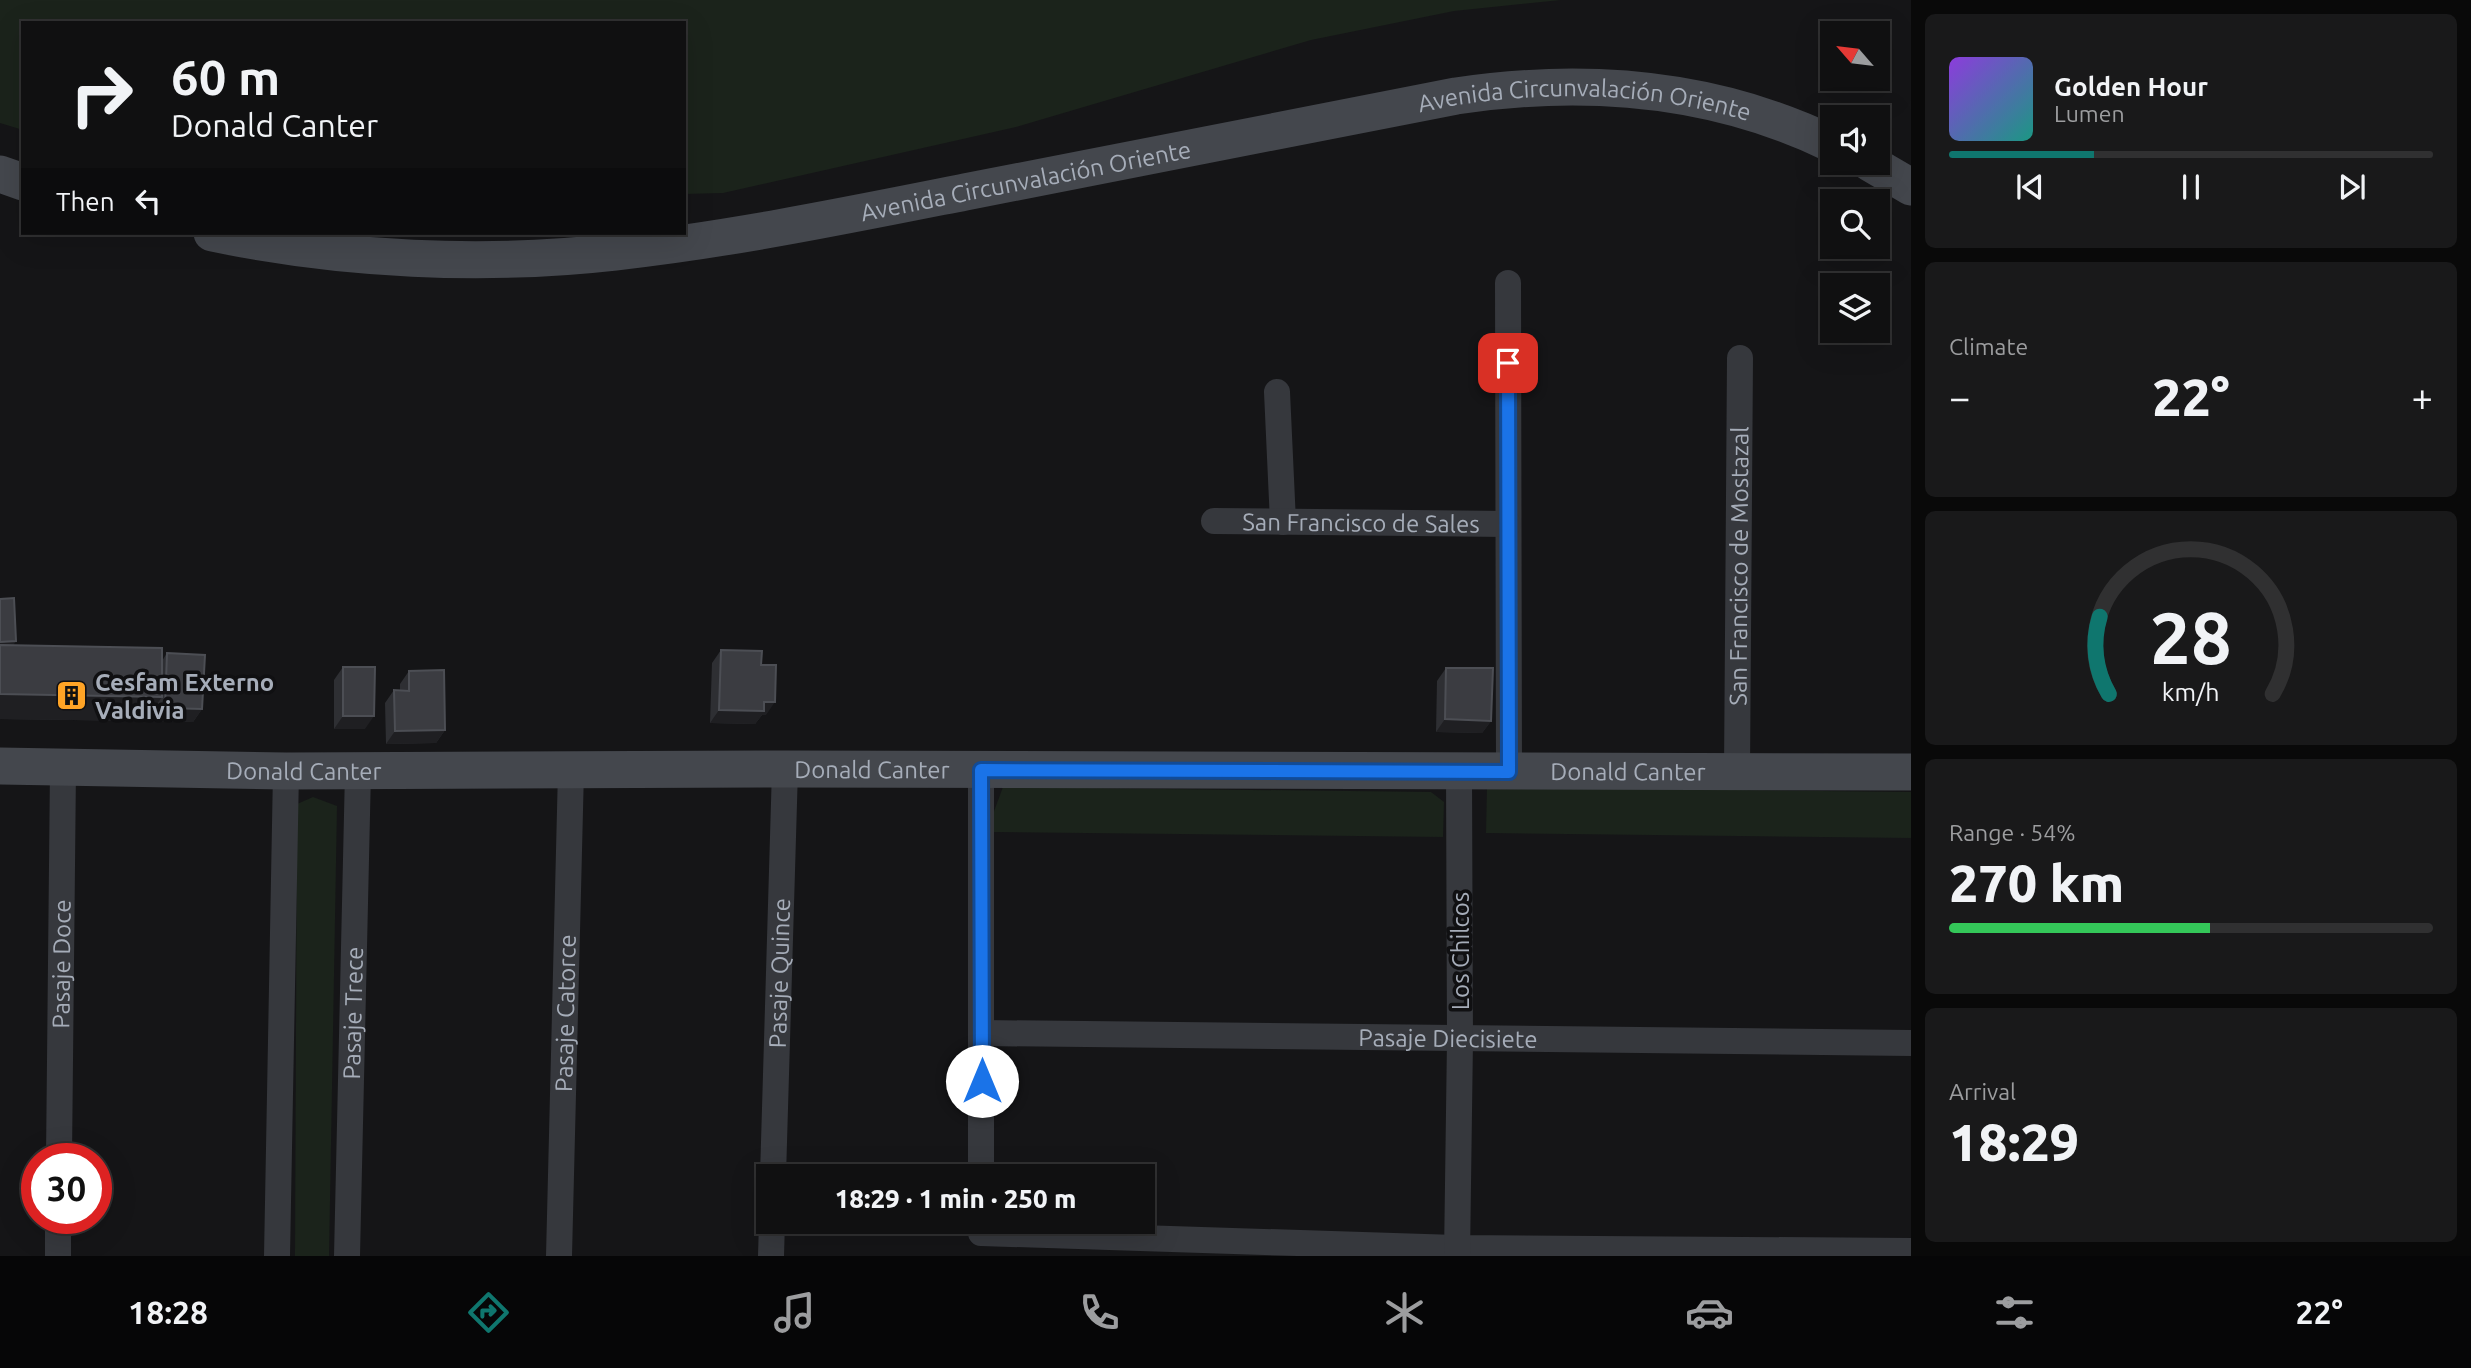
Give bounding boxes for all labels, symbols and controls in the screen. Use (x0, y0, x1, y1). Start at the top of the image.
north arrow (1820, 21, 1890, 91)
map controls (1820, 21, 1890, 343)
icon: right (56, 49, 147, 140)
text: 60 m (171, 49, 280, 104)
text: Golden Hour (2054, 72, 2208, 101)
street label: Avenida Circunvalación Oriente (1415, 74, 1754, 125)
text: Lumen (2054, 101, 2125, 126)
button: sound (1820, 105, 1890, 175)
text: Donald Canter (171, 107, 378, 143)
street label: Avenida Circunvalación Oriente (858, 135, 1193, 226)
icon: previous (2011, 168, 2049, 206)
icon: pause (2172, 168, 2210, 206)
icon: next (2333, 168, 2371, 206)
icon: left (129, 182, 167, 220)
text: Then (56, 187, 115, 216)
button: search (1820, 189, 1890, 259)
button: layers (1820, 273, 1890, 343)
pin (1478, 333, 1538, 393)
text: Climate (1949, 334, 2028, 359)
icon: arrive (1489, 344, 1527, 382)
text: 22° (2152, 368, 2230, 426)
text: − (1949, 376, 1970, 418)
text: + (2412, 376, 2433, 418)
street label: San Francisco de Mostazal (1724, 426, 1753, 706)
street label: San Francisco de Sales (1242, 508, 1480, 537)
text: 28 (2150, 596, 2232, 678)
place label: Cesfam Externo Valdivia (95, 669, 274, 724)
text: km/h (2162, 678, 2220, 706)
building icon: Cesfam Externo Valdivia (55, 679, 89, 713)
street label: Donald Canter (226, 756, 382, 785)
street label: Donald Canter (794, 756, 950, 783)
street label: Donald Canter (1550, 758, 1706, 785)
text: Range · 54% (1949, 820, 2076, 845)
text: 270 km (1949, 854, 2124, 912)
street label: Los Chilcos (1447, 892, 1474, 1010)
street label: Pasaje Quince (763, 898, 795, 1049)
street label: Pasaje Doce (47, 899, 75, 1029)
street label: Pasaje Catorce (550, 934, 580, 1092)
street label: Pasaje Trece (338, 946, 368, 1080)
street label: Pasaje Diecisiete (1358, 1024, 1538, 1052)
position arrow (945, 1044, 1019, 1118)
text: Arrival (1949, 1079, 2016, 1104)
text: 18:29 (1949, 1113, 2079, 1171)
speed limit sign: 30 (21, 1143, 112, 1234)
text: 18:29 · 1 min · 250 m (835, 1184, 1076, 1213)
icon: directions (464, 1288, 513, 1337)
icon: music (770, 1288, 819, 1337)
icon: phone (1075, 1288, 1124, 1337)
icon: climate (1380, 1288, 1429, 1337)
icon: car (1685, 1288, 1734, 1337)
icon: filters (1990, 1288, 2039, 1337)
text: 18:28 (128, 1294, 208, 1330)
text: 22° (2295, 1294, 2343, 1330)

